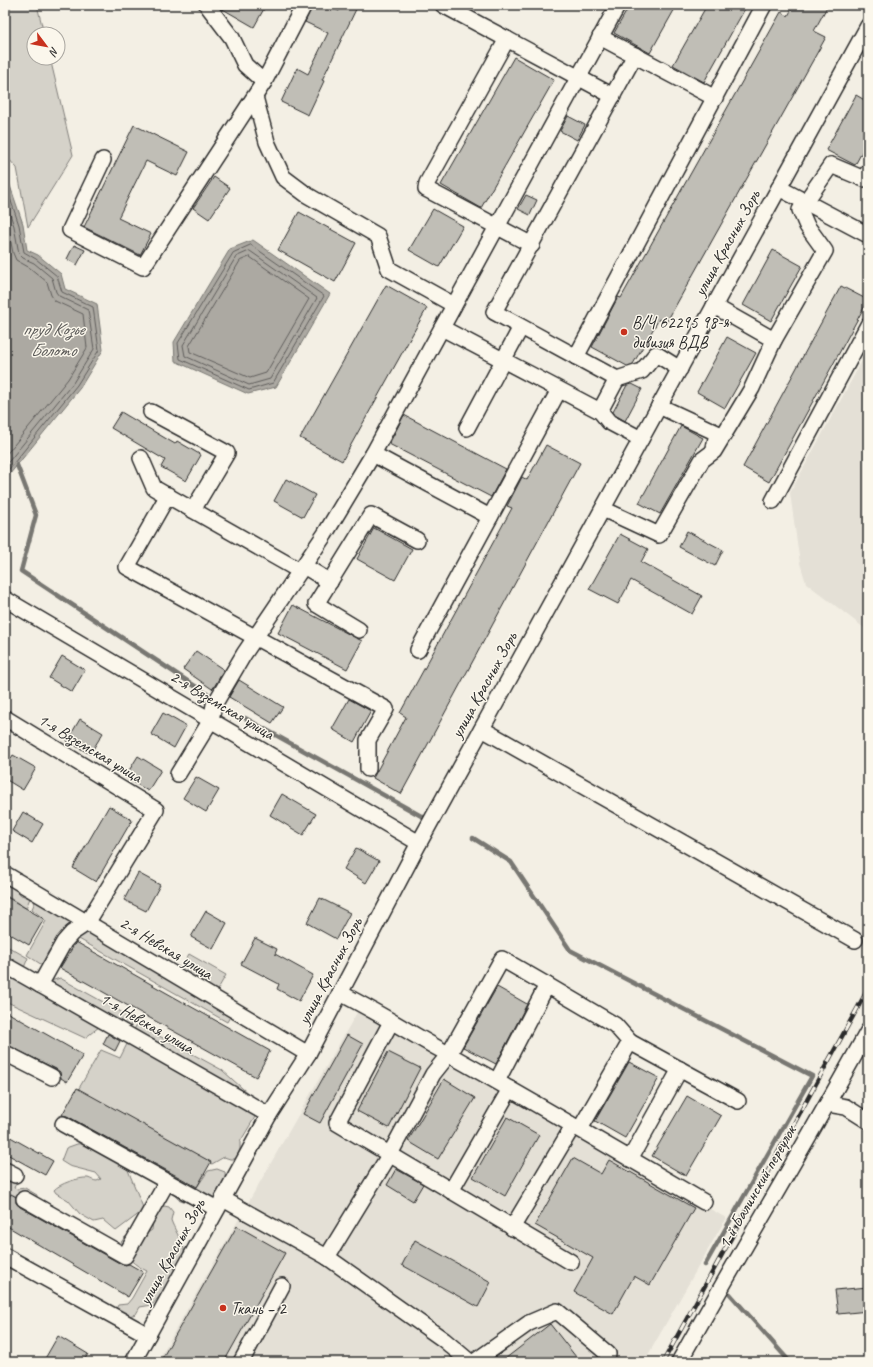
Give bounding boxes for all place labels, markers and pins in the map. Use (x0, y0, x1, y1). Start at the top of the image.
place label: В/Ч 62295 98-я дивизия ВДВ (632, 312, 730, 353)
marker: В/Ч 62295 98-я дивизия ВДВ (619, 327, 629, 337)
place label: Ткань – 2 (231, 1298, 287, 1319)
marker: Ткань – 2 (218, 1303, 228, 1313)

